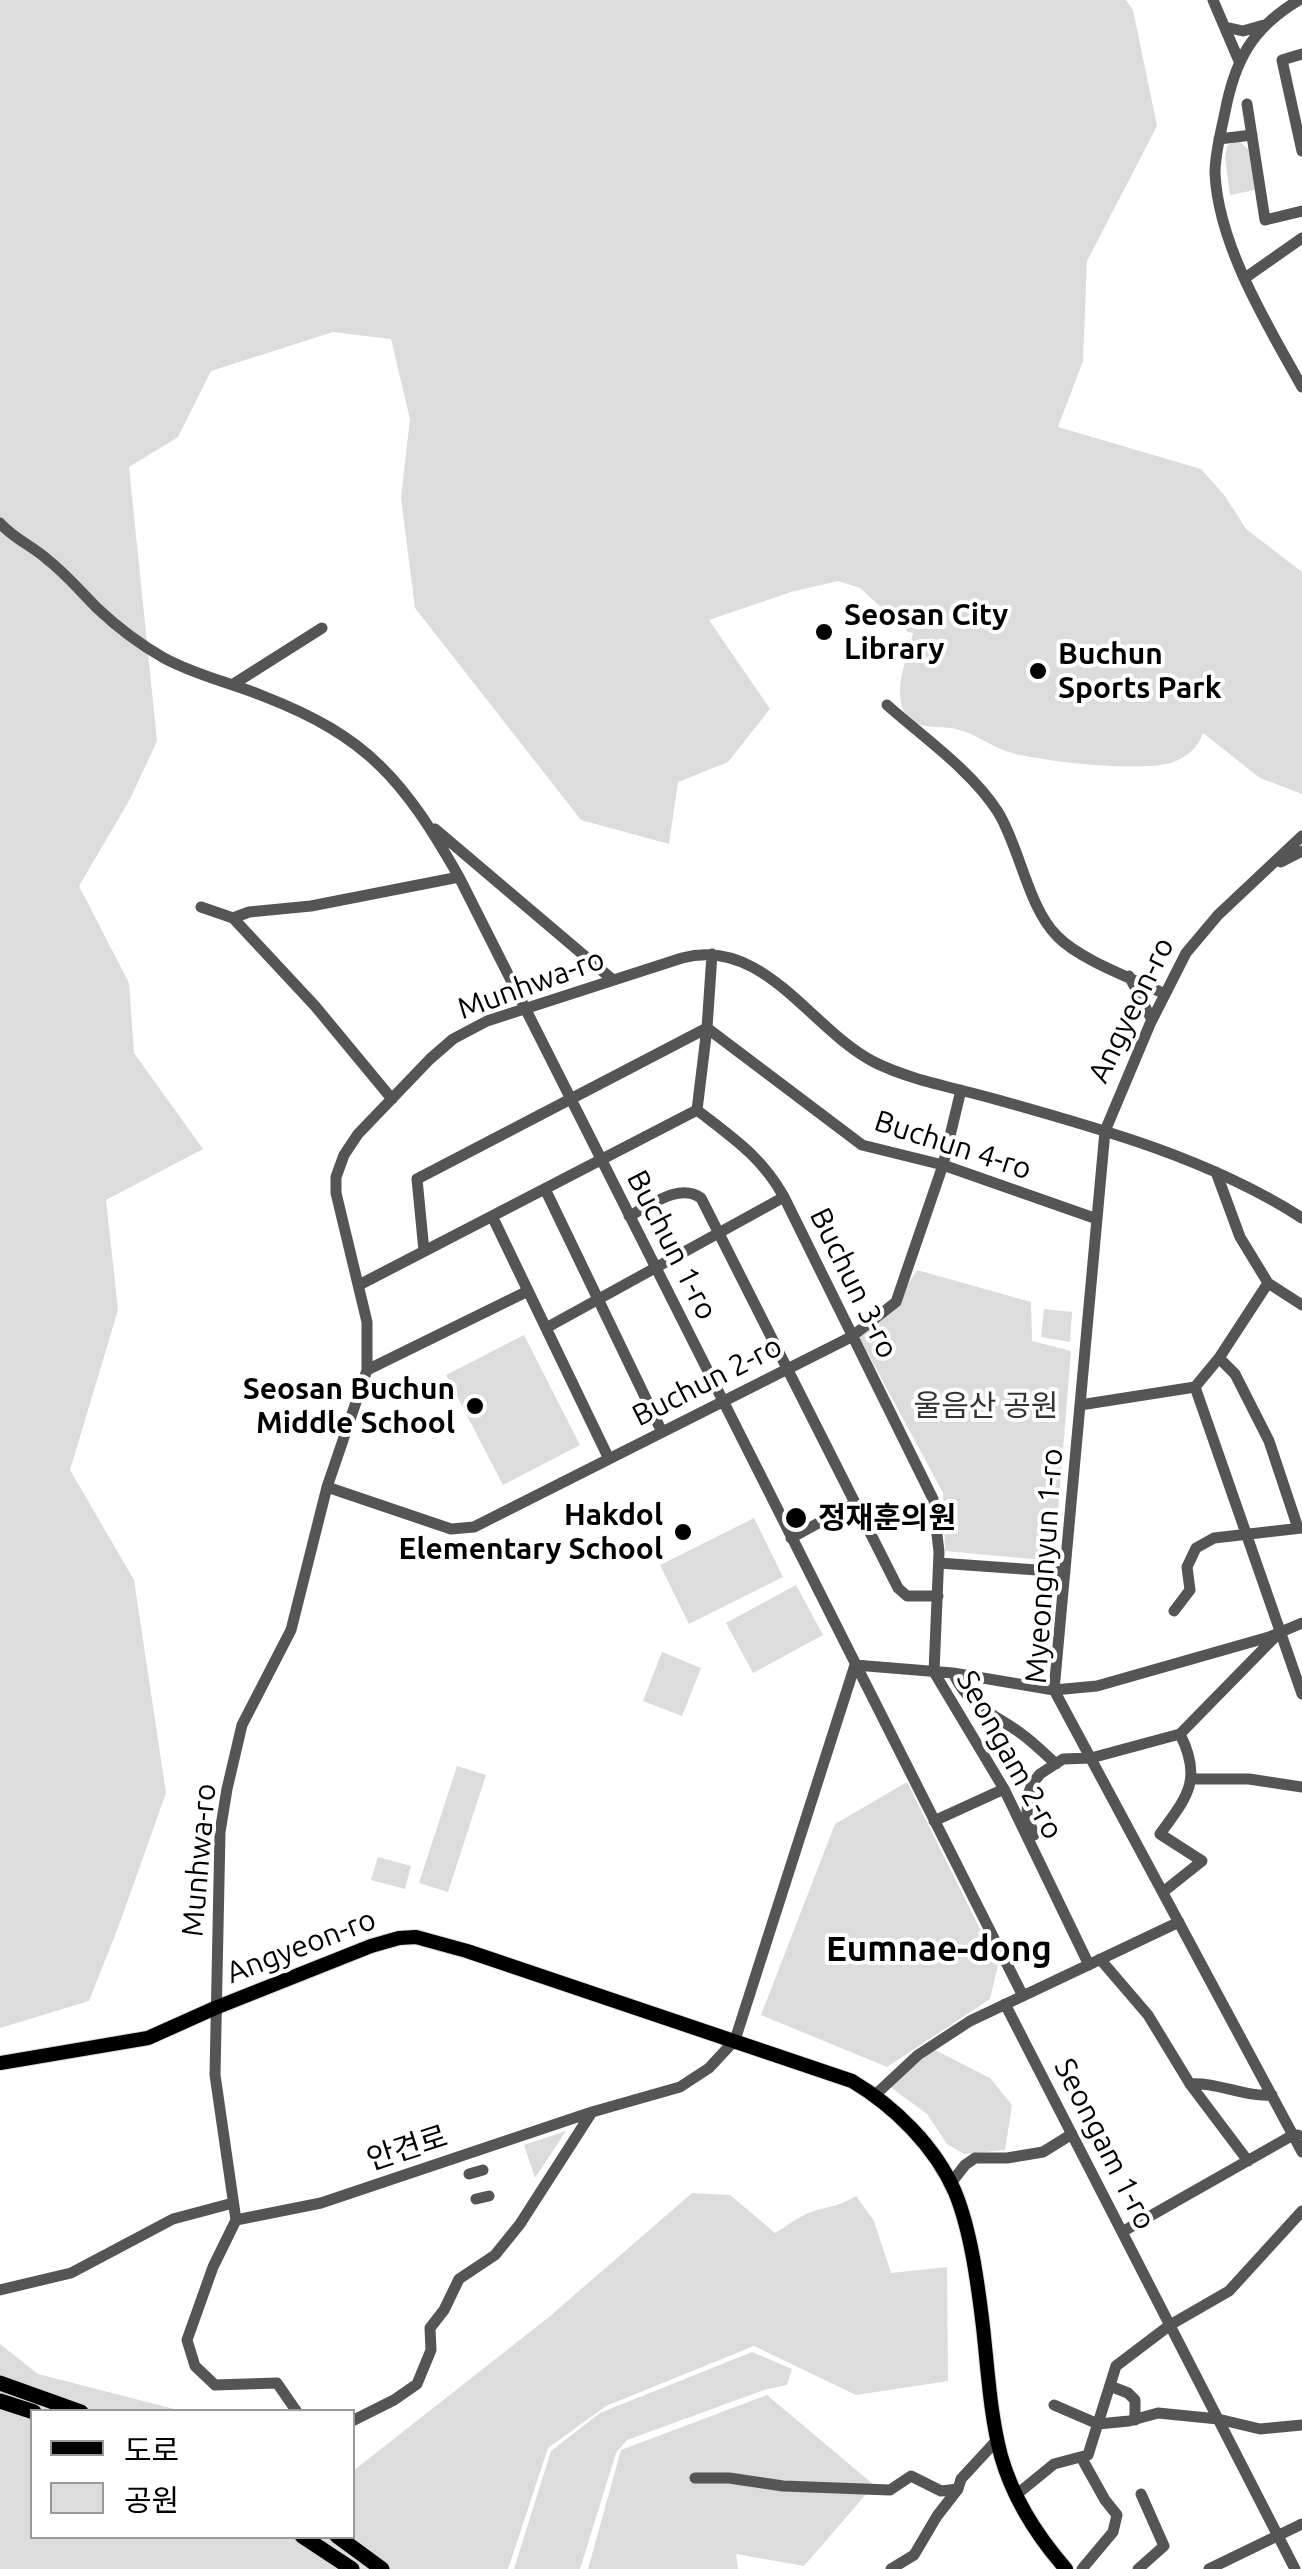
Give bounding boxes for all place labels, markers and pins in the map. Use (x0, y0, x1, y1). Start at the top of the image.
place label: Seosan City Library (844, 597, 1008, 668)
marker: Seosan City Library (813, 621, 835, 643)
place label: Buchun Sports Park (1058, 636, 1222, 706)
marker: Buchun Sports Park (1027, 660, 1049, 682)
place label: Seosan Buchun Middle School (243, 1371, 455, 1442)
marker: Seosan Buchun Middle School (464, 1395, 486, 1417)
place label: Hakdol Elementary School (399, 1497, 663, 1568)
place label: 정재훈의원 (818, 1500, 956, 1536)
marker: 정재훈의원 (783, 1505, 809, 1531)
marker: Hakdol Elementary School (672, 1521, 694, 1543)

